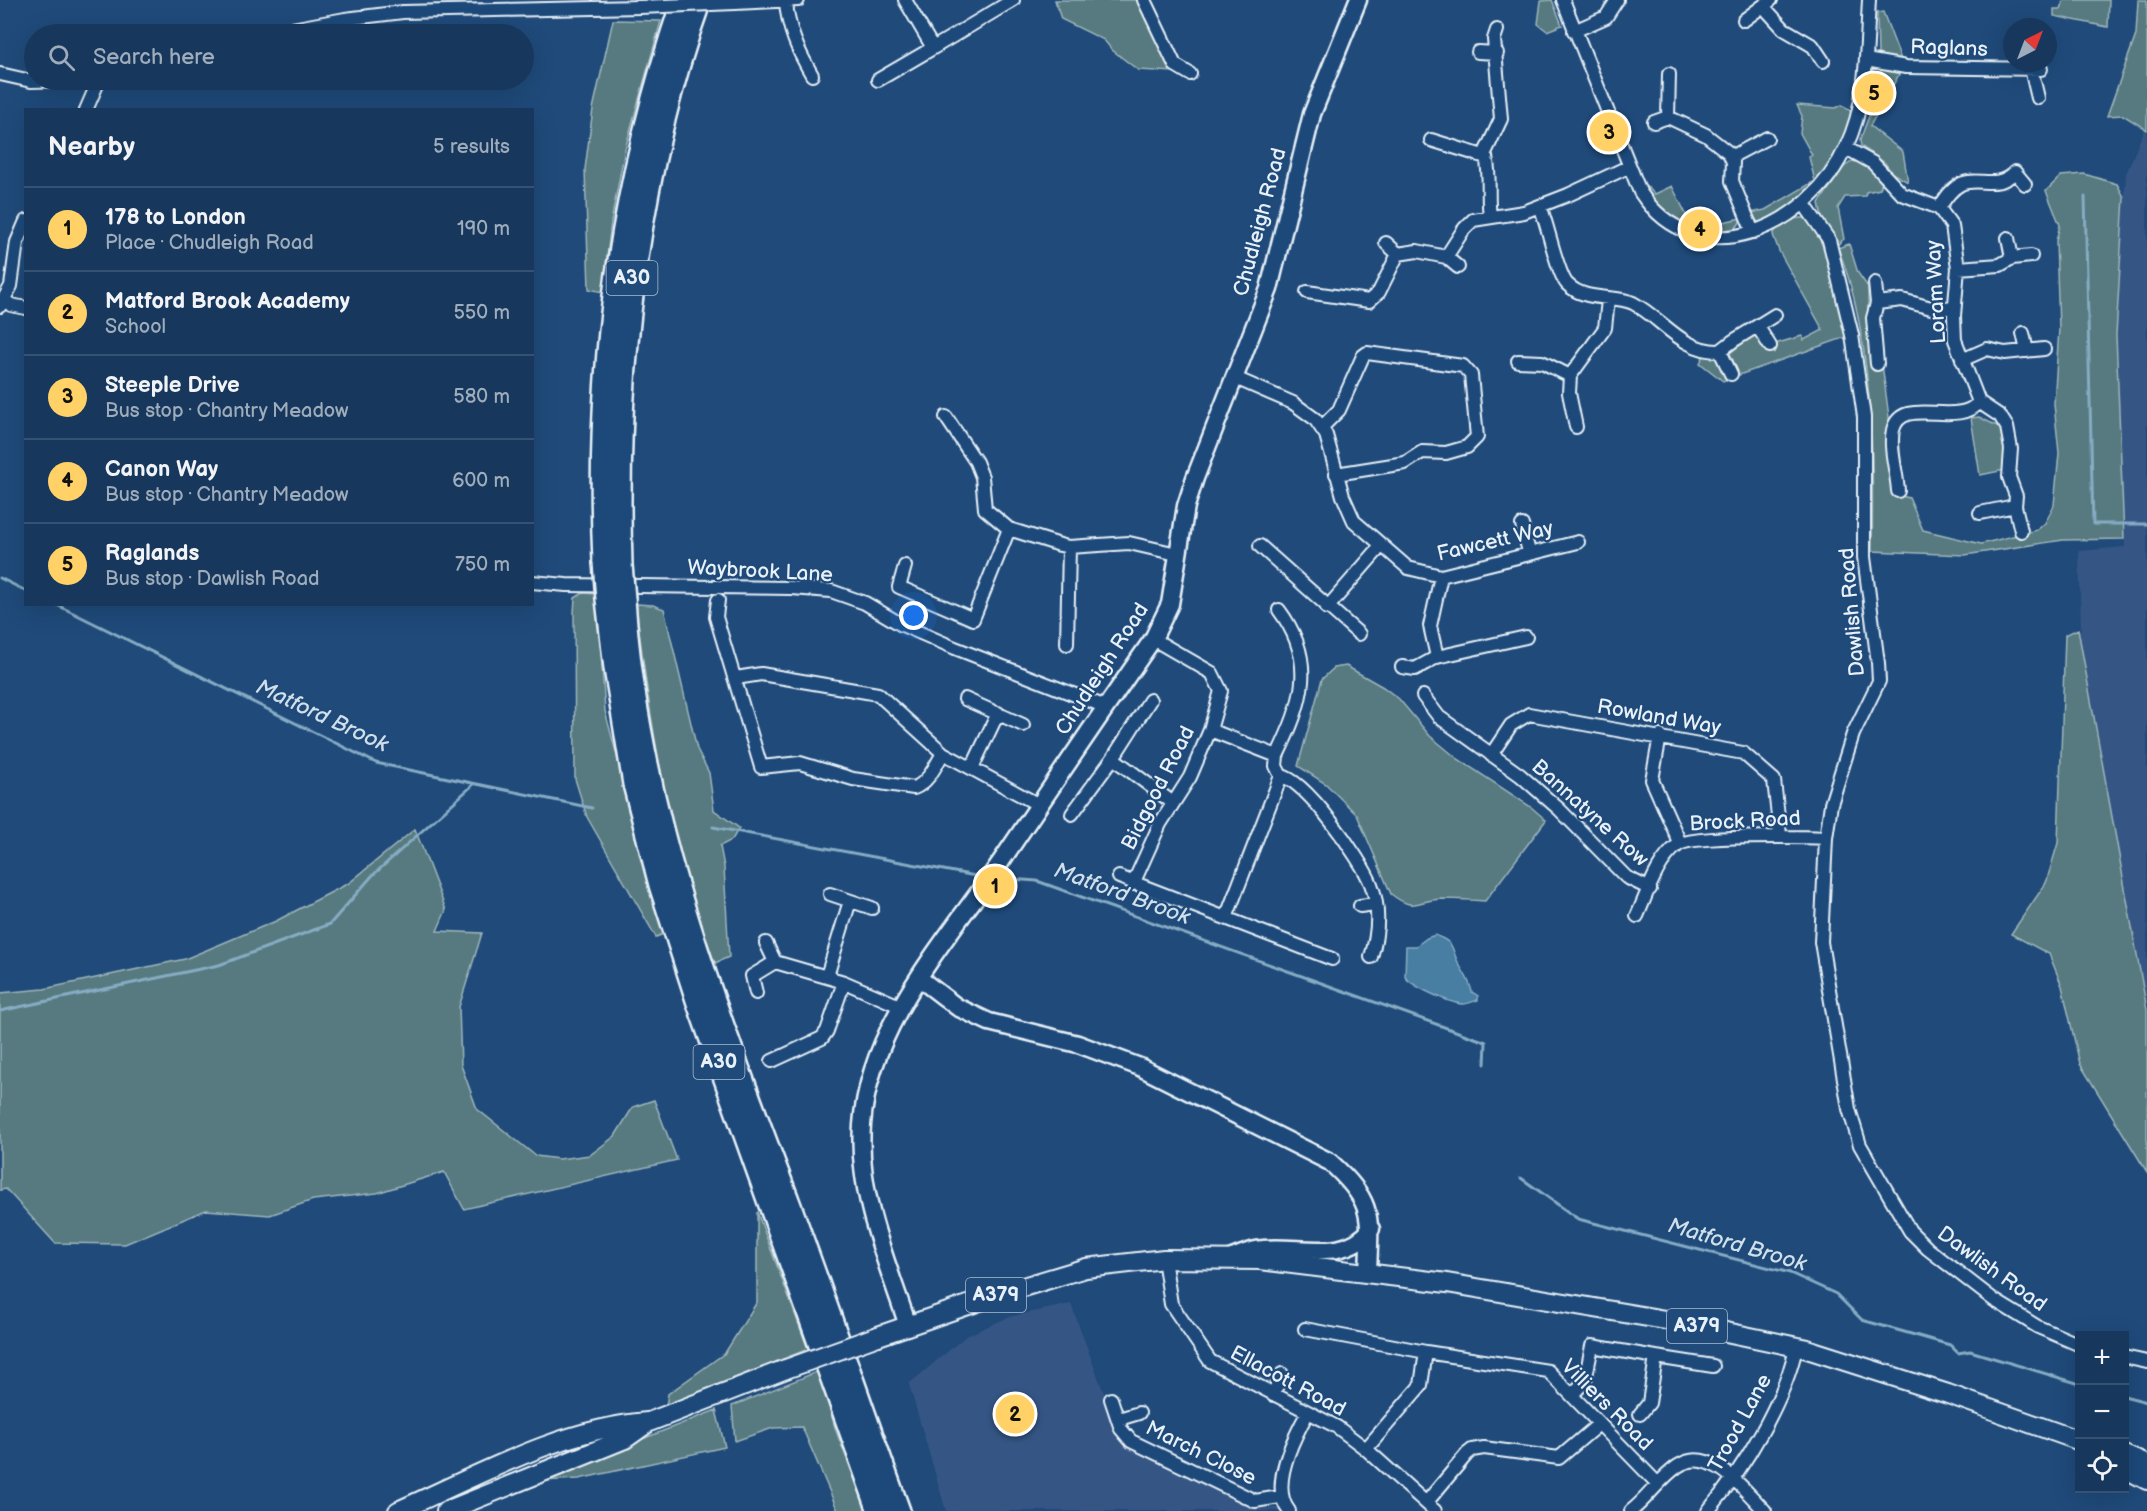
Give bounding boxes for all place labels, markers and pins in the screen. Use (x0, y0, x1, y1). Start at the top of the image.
pin: 5 (1854, 70, 1894, 116)
pin: 3 (1590, 110, 1628, 154)
pin: 4 (1680, 206, 1720, 252)
pin: 1 (976, 864, 1014, 908)
pin: 2 (996, 1392, 1034, 1436)

